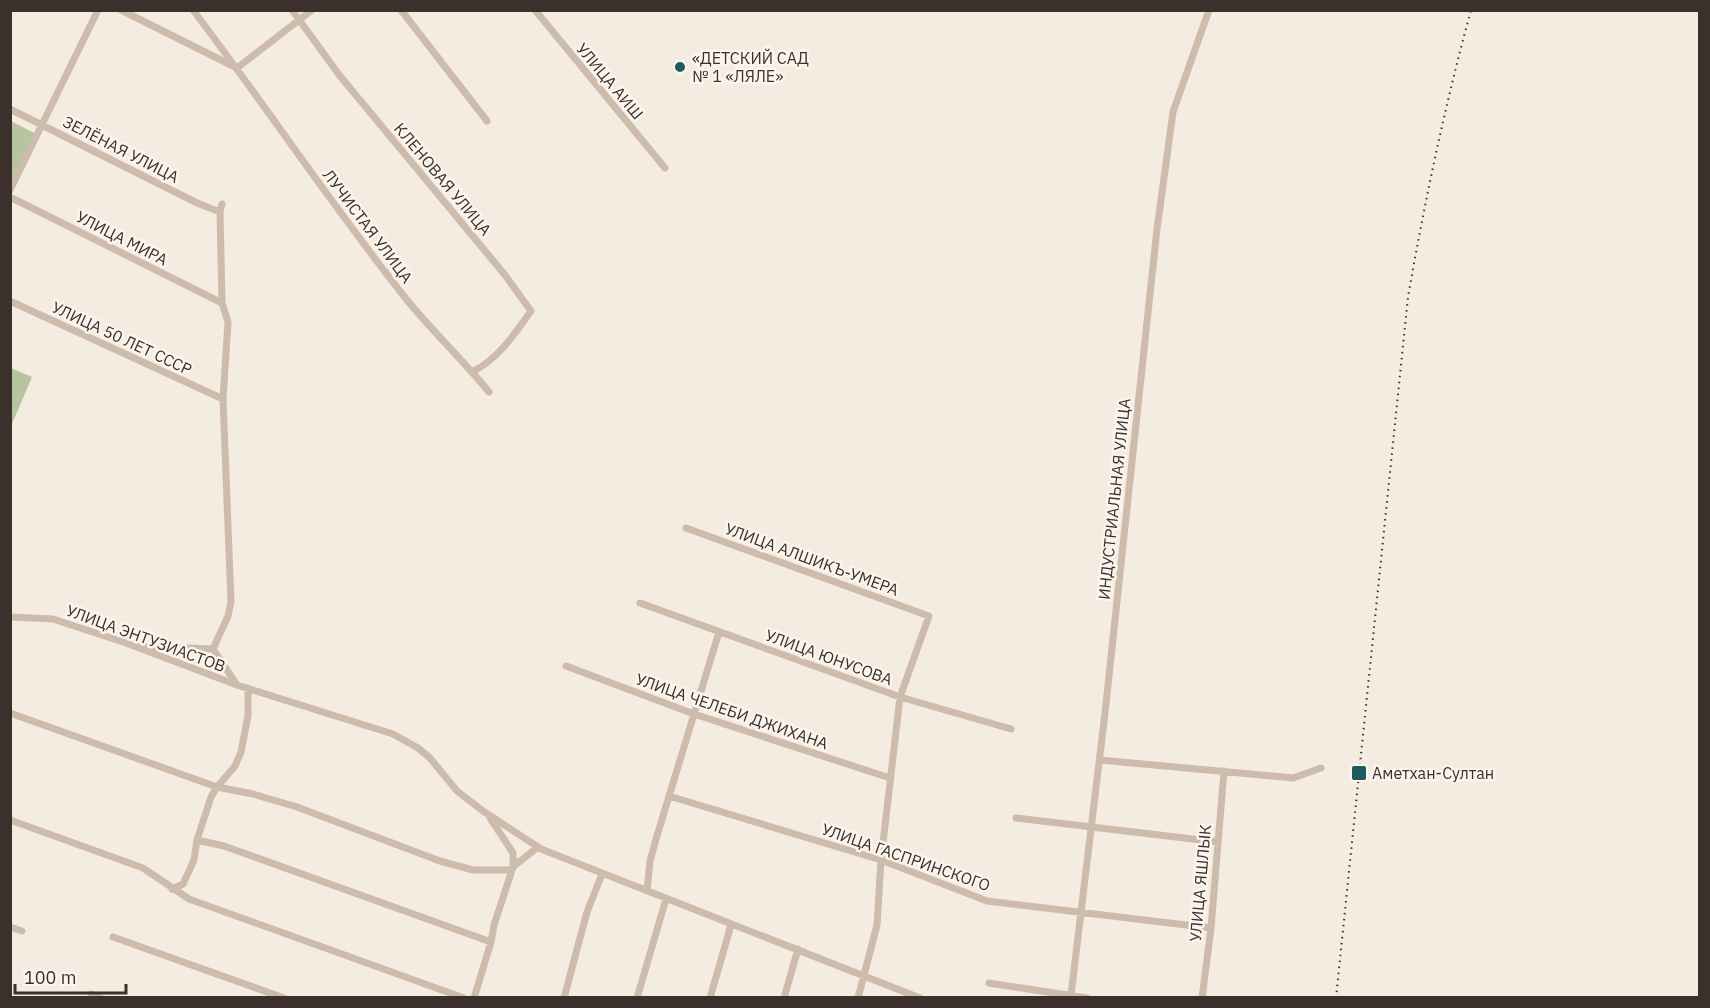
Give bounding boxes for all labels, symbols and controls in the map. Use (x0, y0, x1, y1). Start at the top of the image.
street label: УЛИЦА АИШ (572, 39, 648, 123)
place label: «ДЕТСКИЙ САД № 1 «ЛЯЛЕ» (692, 48, 809, 86)
marker: «ДЕТСКИЙ САД № 1 «ЛЯЛЕ» (673, 60, 687, 74)
street label: ЗЕЛЁНАЯ УЛИЦА (60, 111, 182, 187)
street label: КЛЕНОВАЯ УЛИЦА (390, 119, 496, 239)
street label: ЛУЧИСТАЯ УЛИЦА (319, 165, 417, 287)
street label: УЛИЦА МИРА (73, 206, 171, 270)
street label: УЛИЦА 50 ЛЕТ СССР (49, 297, 195, 379)
street label: ИНДУСТРИАЛЬНАЯ УЛИЦА (1093, 397, 1135, 601)
street label: УЛИЦА АЛШИКЪ-УМЕРА (722, 518, 902, 600)
street label: УЛИЦА ЭНТУЗИАСТОВ (64, 600, 228, 676)
street label: УЛИЦА ЮНУСОВА (763, 625, 895, 689)
street label: УЛИЦА ЧЕЛЕБИ ДЖИХАНА (633, 669, 831, 753)
place label: Аметхан-Султан (1372, 763, 1494, 783)
marker: Аметхан-Султан (1350, 764, 1368, 782)
street label: УЛИЦА ГАСПРИНСКОГО (819, 819, 993, 895)
street label: УЛИЦА ЯШЛЫК (1185, 823, 1215, 943)
scale bar (15, 957, 126, 995)
text: 100 m (24, 966, 76, 989)

